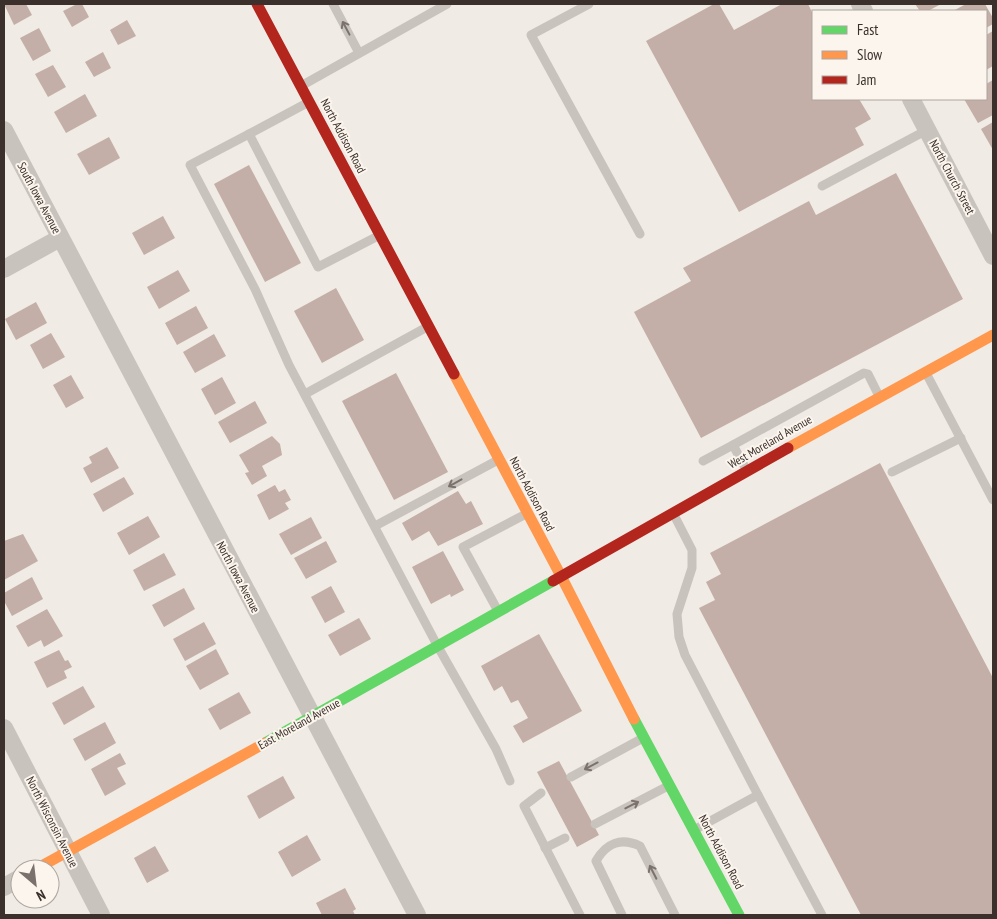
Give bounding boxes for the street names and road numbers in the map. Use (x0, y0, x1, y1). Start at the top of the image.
street label: North Addison Road (318, 96, 369, 176)
street label: North Church Street (926, 137, 979, 217)
street label: South Iowa Avenue (14, 159, 65, 236)
street label: West Moreland Avenue (725, 412, 814, 472)
street label: North Addison Road (507, 454, 558, 534)
street label: North Iowa Avenue (213, 539, 264, 615)
street label: East Moreland Avenue (255, 695, 342, 752)
street label: North Wisconsin Avenue (23, 774, 82, 870)
street label: North Addison Road (696, 812, 747, 892)

